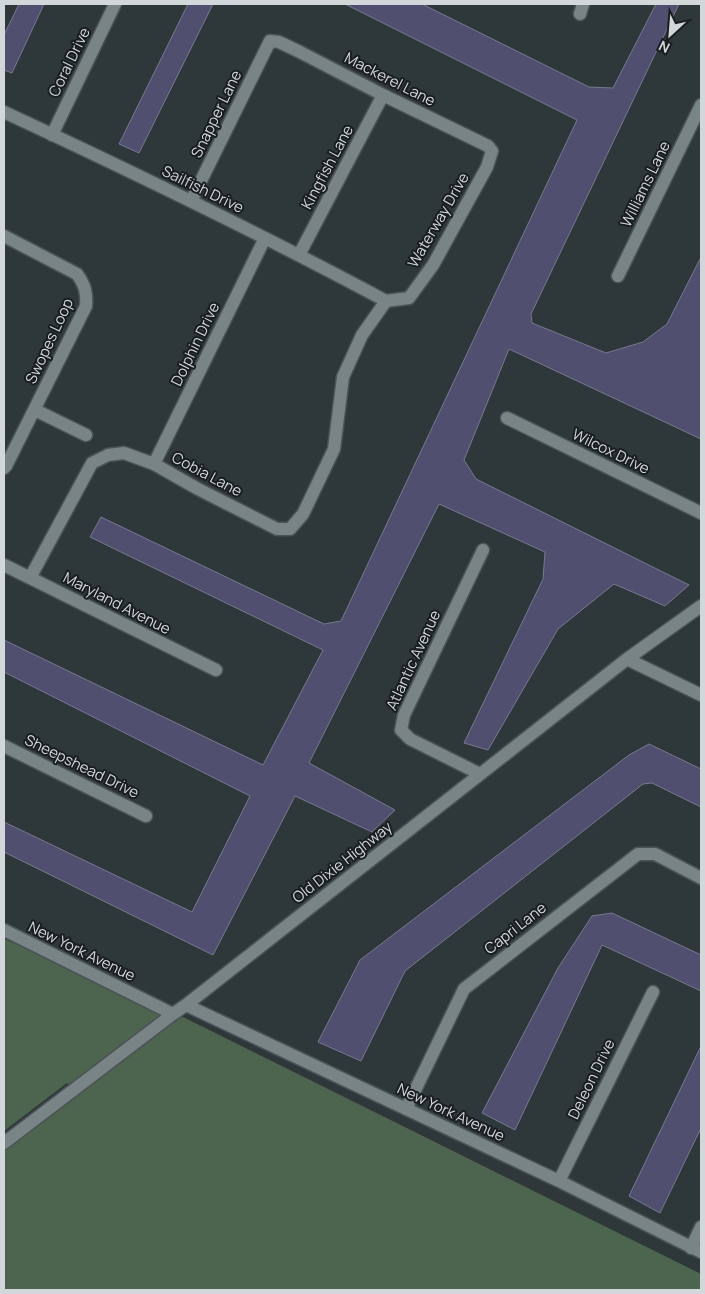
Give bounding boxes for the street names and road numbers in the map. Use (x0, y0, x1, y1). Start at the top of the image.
street label: Coral Drive (43, 24, 95, 100)
street label: Mackerel Lane (341, 47, 439, 111)
street label: Snapper Lane (186, 66, 246, 161)
street label: Kingfish Lane (296, 121, 358, 213)
street label: Williams Lane (615, 137, 675, 231)
street label: Sailfish Drive (159, 160, 248, 218)
street label: Waterway Drive (402, 168, 474, 271)
street label: Swopes Loop (20, 295, 78, 387)
street label: Dolphin Drive (166, 298, 224, 389)
street label: Wilcox Drive (569, 423, 653, 479)
street label: Cobia Lane (168, 447, 246, 501)
street label: Maryland Avenue (60, 567, 175, 639)
street label: Atlantic Avenue (381, 606, 445, 713)
street label: Sheepshead Drive (21, 729, 143, 803)
street label: Old Dixie Highway (288, 816, 396, 908)
street label: Capri Lane (480, 897, 551, 959)
street label: New York Avenue (25, 916, 139, 986)
street label: Deleon Drive (563, 1035, 620, 1123)
street label: New York Avenue (394, 1078, 508, 1146)

